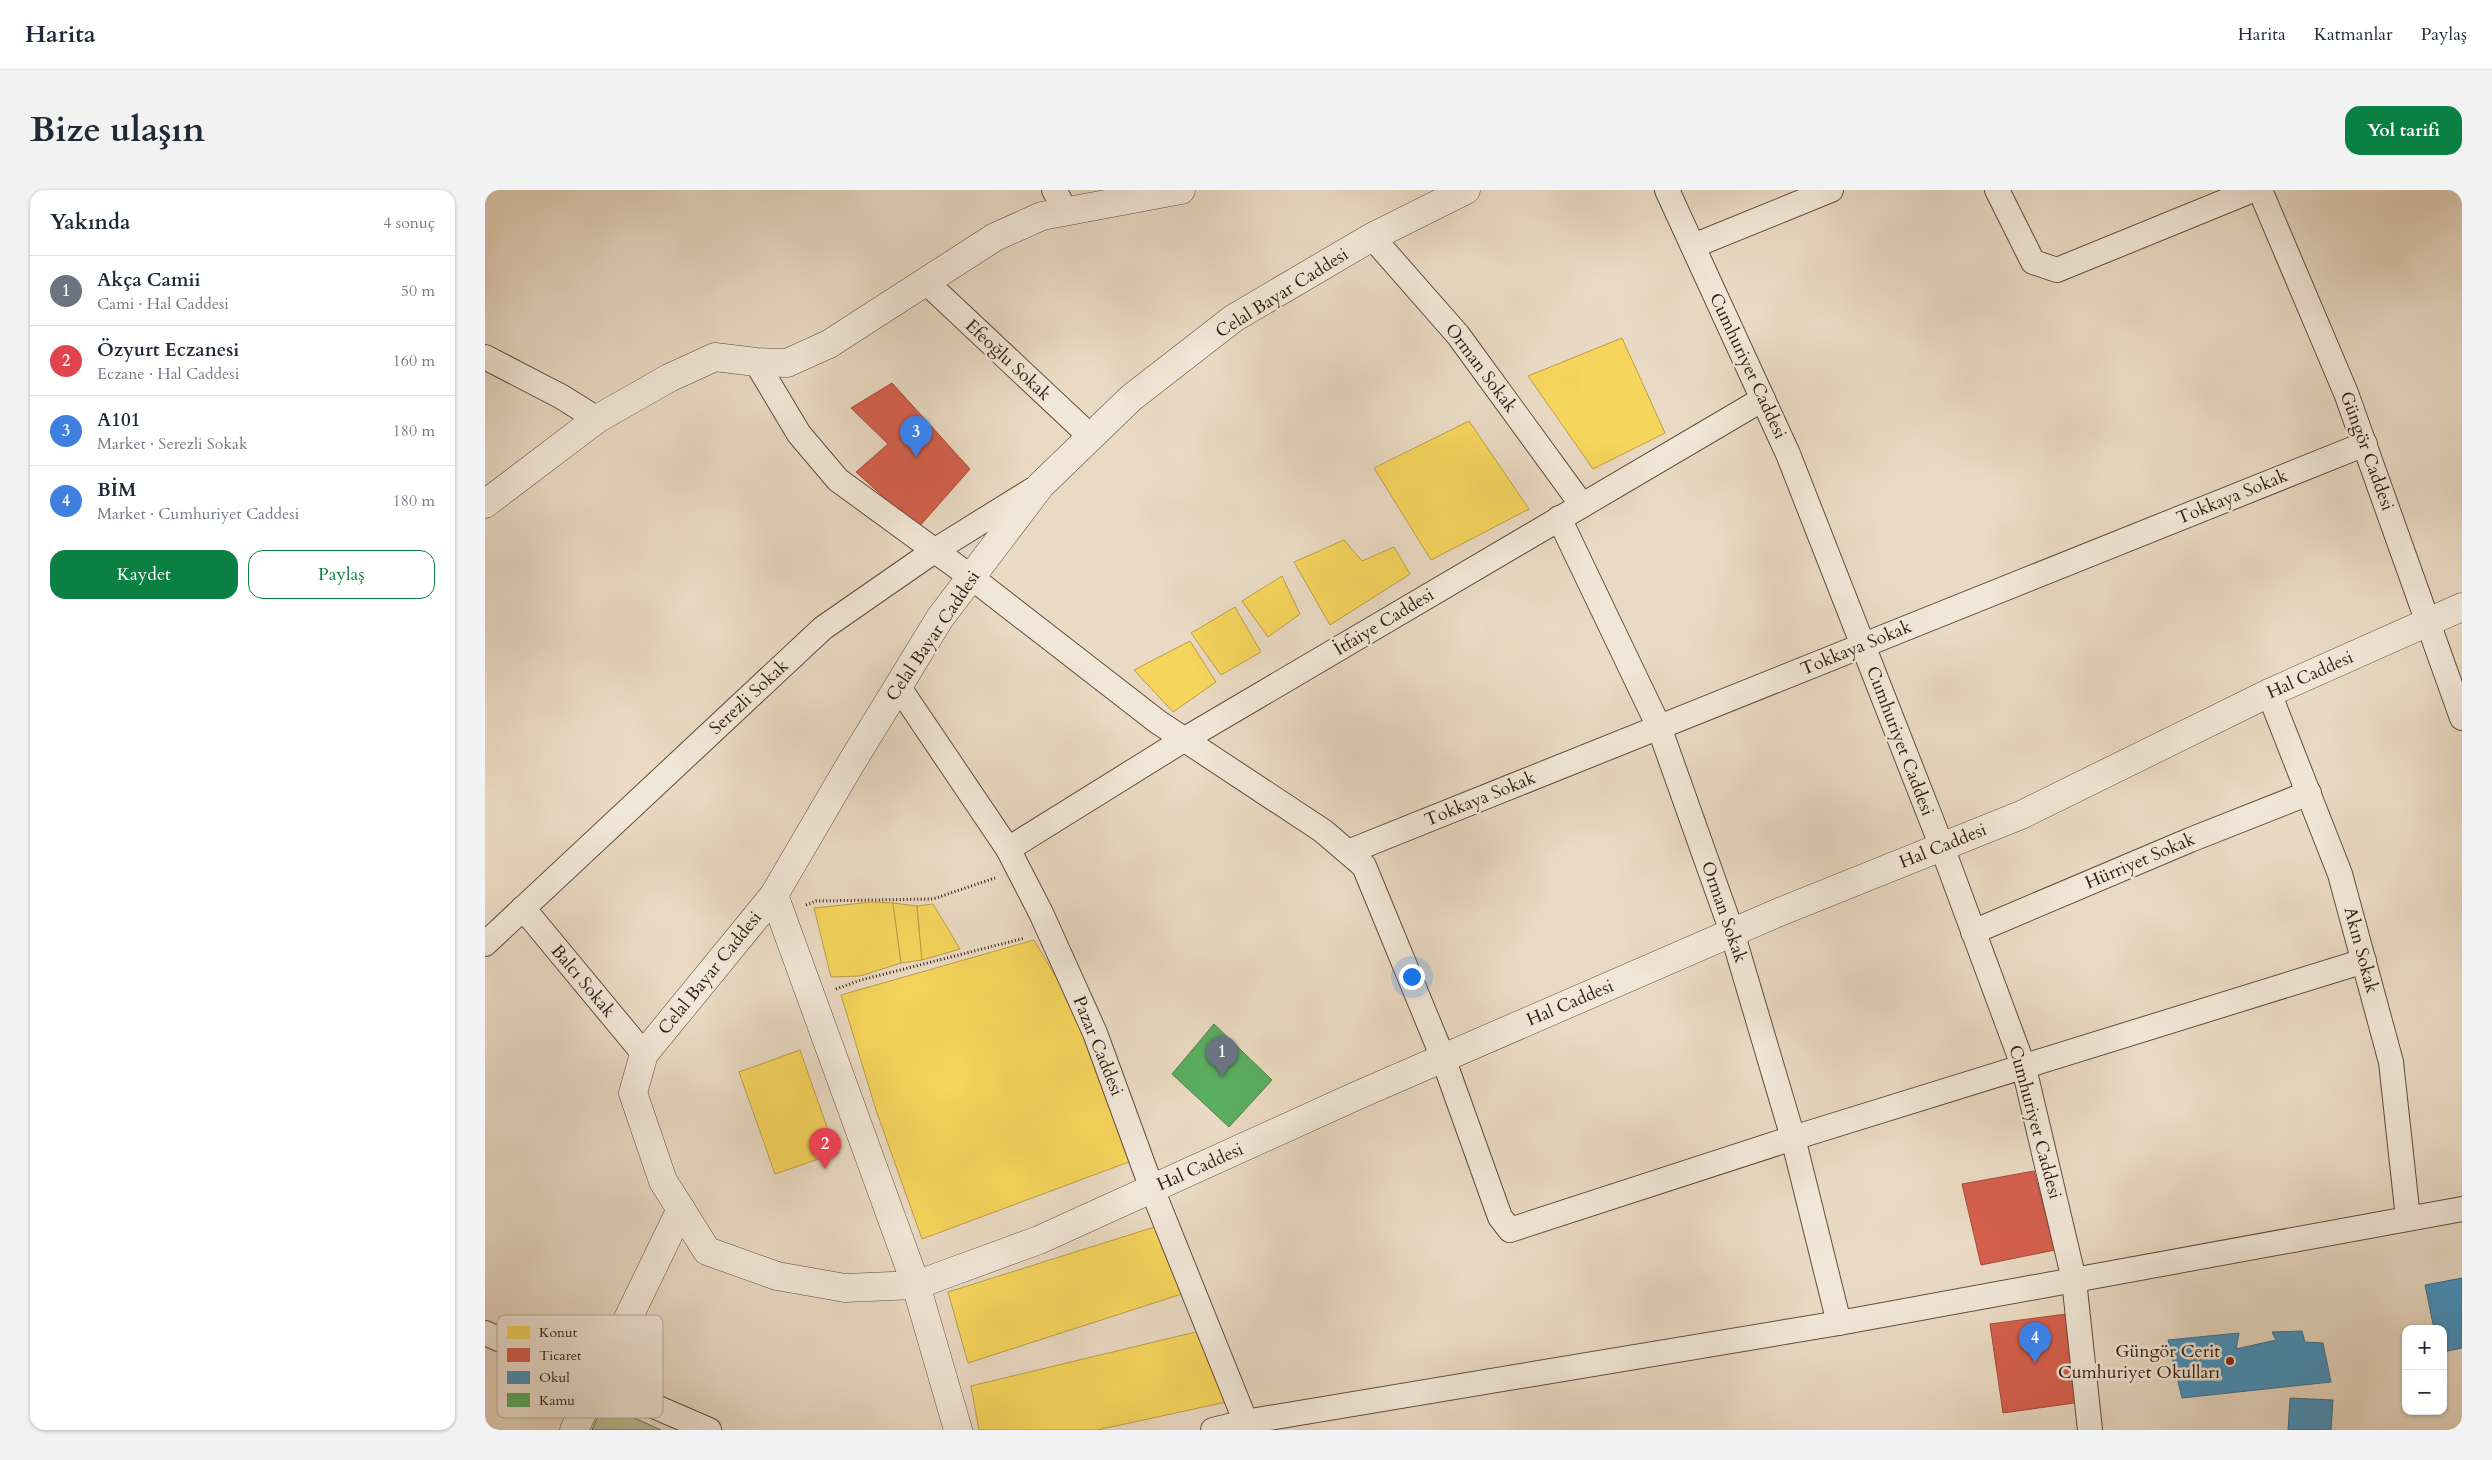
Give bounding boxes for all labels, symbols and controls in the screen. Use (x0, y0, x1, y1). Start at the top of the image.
text: Harita (25, 18, 96, 51)
text: Harita (2238, 22, 2286, 47)
text: Katmanlar (2314, 22, 2393, 47)
text: Paylaş (2421, 22, 2467, 47)
text: Bize ulaşın (30, 106, 205, 154)
button: Yol tarifi (2345, 106, 2462, 155)
text: Yakında (50, 208, 130, 237)
text: 4 sonuç (383, 212, 435, 234)
street label: Celal Bayar Caddesi (1211, 242, 1353, 344)
text: Akça Camii (97, 267, 201, 293)
text: 1 (62, 280, 70, 302)
text: 50 m (401, 280, 435, 302)
street label: Cumhuriyet Caddesi (1703, 289, 1793, 443)
text: Cami · Hal Caddesi (97, 293, 229, 315)
street label: Efeoğlu Sokak (959, 313, 1057, 407)
street label: Orman Sokak (1439, 318, 1523, 418)
text: Özyurt Eczanesi (97, 337, 239, 363)
text: 2 (62, 350, 70, 372)
text: 160 m (393, 350, 435, 372)
text: Eczane · Hal Caddesi (97, 363, 239, 385)
street label: Güngör Caddesi (2334, 388, 2400, 514)
text: A101 (97, 407, 141, 433)
pin: 3 (900, 416, 932, 457)
text: 3 (62, 420, 70, 442)
text: 180 m (393, 420, 435, 442)
text: Market · Serezli Sokak (97, 433, 247, 455)
street label: Tokkaya Sokak (2173, 463, 2292, 531)
text: BİM (97, 477, 137, 503)
text: 4 (62, 490, 70, 512)
text: 180 m (393, 490, 435, 512)
text: Market · Cumhuriyet Caddesi (97, 503, 299, 525)
button: Kaydet (50, 550, 238, 599)
button: Paylaş (248, 550, 435, 599)
street label: Celal Bayar Caddesi (880, 566, 986, 706)
street label: İtfaiye Caddesi (1329, 582, 1439, 662)
street label: Tokkaya Sokak (1797, 614, 1916, 682)
street label: Hal Caddesi (2263, 645, 2357, 705)
street label: Serezli Sokak (704, 653, 794, 740)
street label: Cumhuriyet Caddesi (1860, 663, 1940, 819)
street label: Tokkaya Sokak (1421, 765, 1540, 833)
street label: Hal Caddesi (1896, 817, 1990, 875)
street label: Hürriyet Sokak (2081, 826, 2199, 895)
street label: Orman Sokak (1695, 858, 1753, 967)
street label: Akın Sokak (2337, 904, 2385, 996)
street label: Celal Bayar Caddesi (652, 906, 768, 1040)
street label: Balcı Sokak (545, 939, 621, 1023)
your location (1399, 964, 1425, 990)
street label: Hal Caddesi (1523, 973, 1617, 1033)
street label: Pazar Caddesi (1067, 992, 1129, 1100)
pin: 1 (1206, 1036, 1238, 1077)
street label: Cumhuriyet Caddesi (2002, 1042, 2068, 1202)
pin: 2 (809, 1128, 841, 1169)
street label: Hal Caddesi (1153, 1137, 1247, 1197)
legend (497, 1315, 663, 1418)
pin: 4 (2019, 1322, 2051, 1363)
text: Konut (539, 1323, 578, 1342)
map controls (2402, 1325, 2447, 1415)
button: + (2402, 1325, 2447, 1370)
place label: Güngör Cerit Cumhuriyet Okulları (2058, 1339, 2220, 1385)
text: Ticaret (539, 1346, 582, 1365)
marker: Güngör Cerit Cumhuriyet Okulları (2224, 1355, 2236, 1367)
text: Okul (539, 1368, 570, 1387)
button: − (2402, 1370, 2447, 1415)
text: Kamu (539, 1391, 575, 1410)

